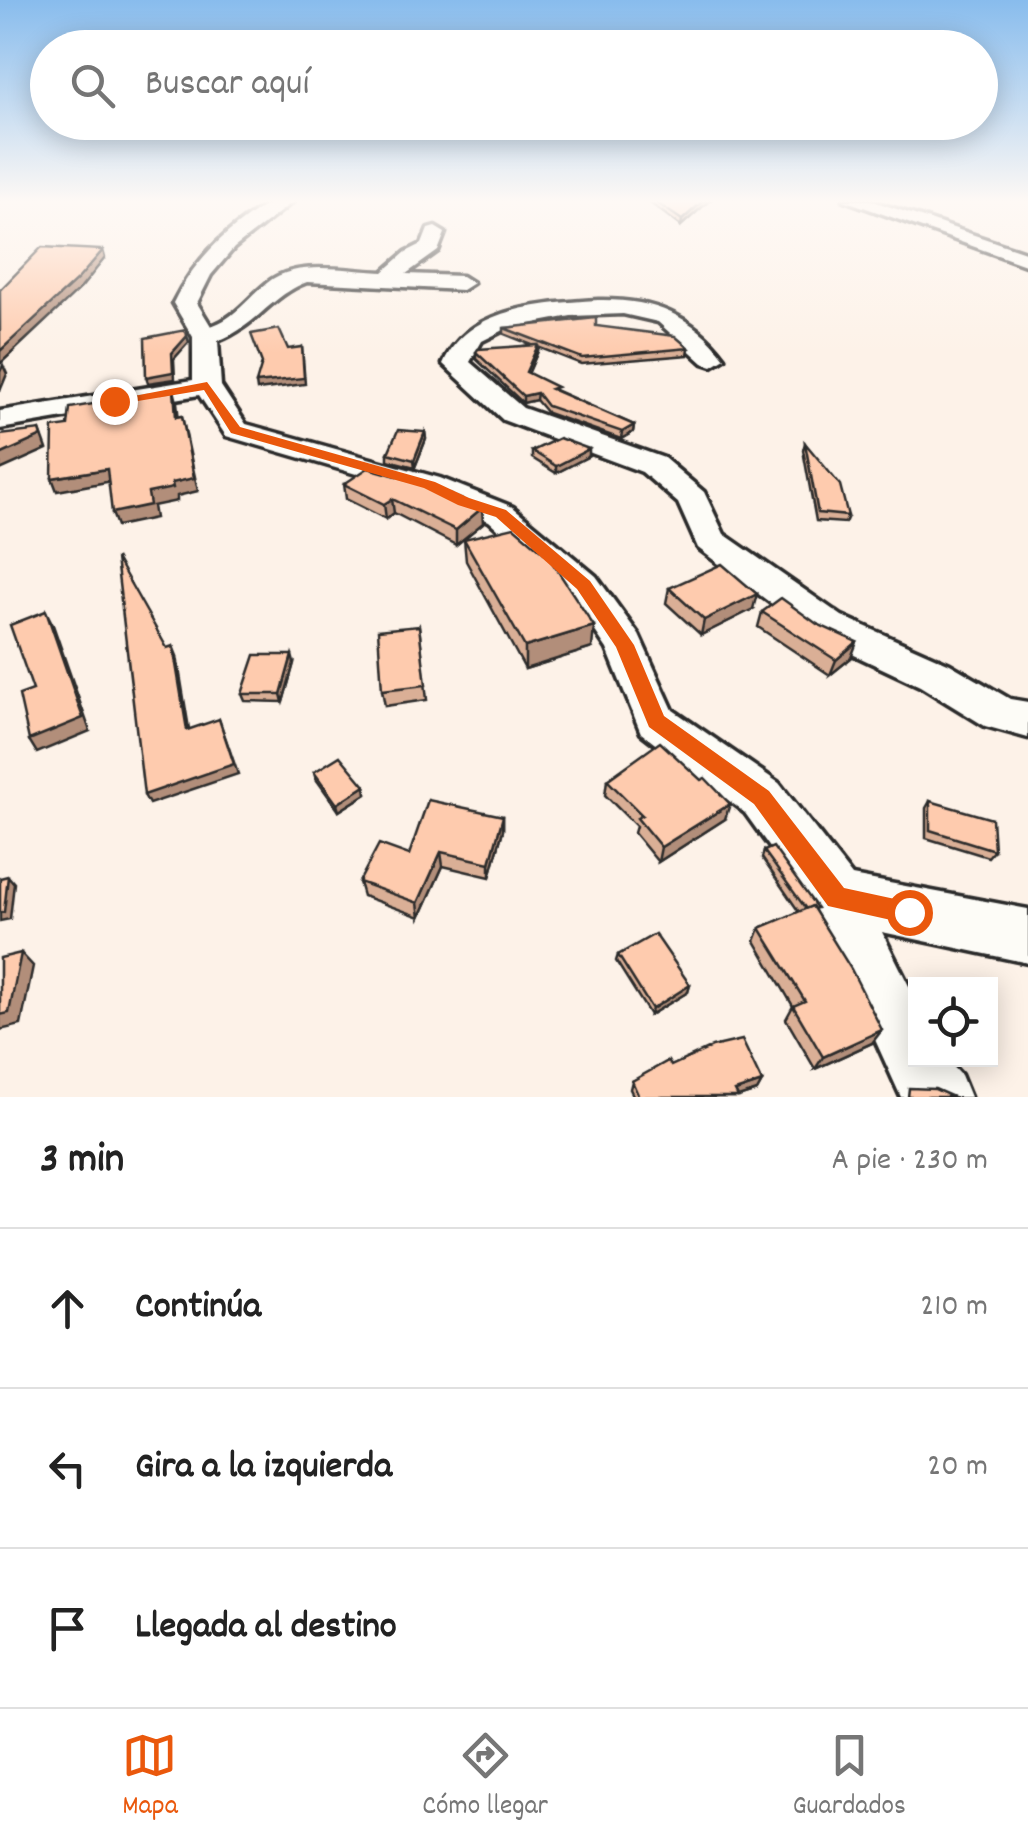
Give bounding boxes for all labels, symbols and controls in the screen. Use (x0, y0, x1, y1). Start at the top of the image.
search box (30, 30, 998, 140)
icon: search (65, 58, 120, 113)
text: Buscar aquí (145, 58, 309, 113)
route end (92, 379, 138, 425)
route start (887, 890, 933, 936)
map controls (908, 977, 998, 1067)
button: locate (908, 977, 998, 1067)
text: 3 min (40, 1132, 124, 1192)
text: A pie · 230 m (832, 1139, 988, 1185)
icon: ahead (40, 1281, 95, 1336)
text: Continúa (135, 1281, 261, 1336)
text: 210 m (920, 1285, 988, 1331)
icon: left (40, 1441, 95, 1496)
text: Gira a la izquierda (135, 1441, 392, 1496)
text: 20 m (927, 1445, 988, 1491)
icon: arrive (40, 1601, 95, 1656)
text: Llegada al destino (135, 1601, 397, 1656)
tab: Mapa (122, 1728, 178, 1828)
tab: Cómo llegar (422, 1728, 548, 1828)
tab: Guardados (792, 1728, 906, 1828)

